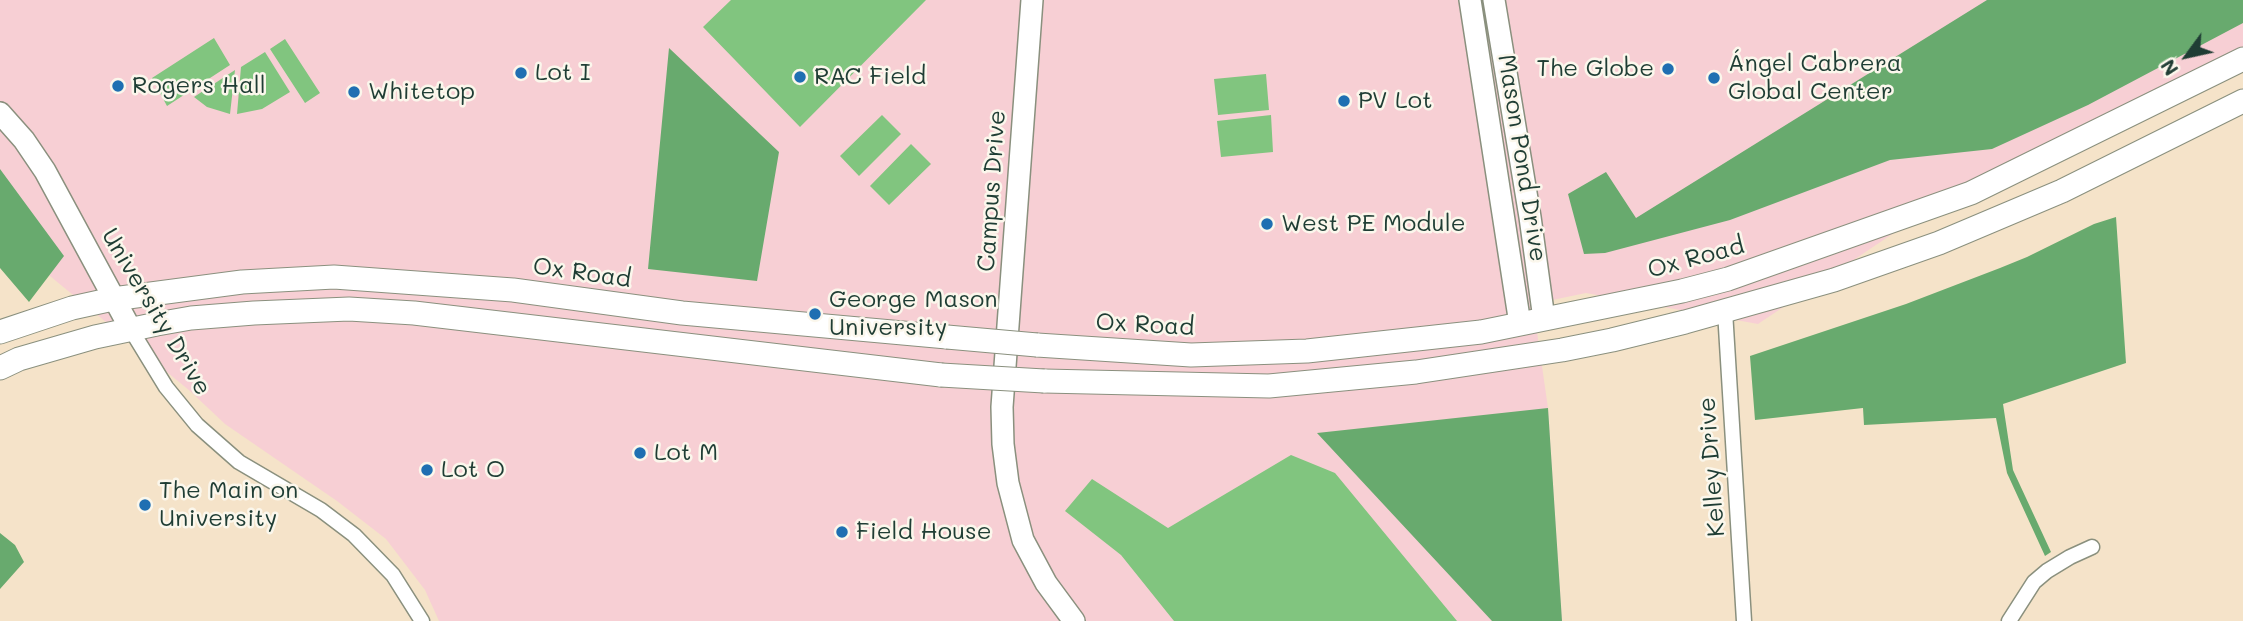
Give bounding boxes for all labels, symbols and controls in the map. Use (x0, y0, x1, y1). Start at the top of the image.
north arrow (2152, 21, 2222, 91)
place label: Ángel Cabrera Global Center (1728, 50, 1902, 106)
street label: Mason Pond Drive (1491, 52, 1553, 264)
place label: The Globe (1536, 55, 1654, 83)
text: N (2155, 55, 2183, 81)
place label: Lot I (535, 59, 591, 87)
marker: The Globe (1660, 61, 1676, 77)
place label: RAC Field (814, 63, 926, 91)
marker: Lot I (513, 65, 529, 81)
marker: RAC Field (792, 69, 808, 85)
marker: Ángel Cabrera Global Center (1706, 70, 1722, 86)
place label: Rogers Hall (132, 72, 266, 100)
marker: Rogers Hall (110, 78, 126, 94)
place label: Whitetop (368, 78, 475, 106)
marker: Whitetop (346, 84, 362, 100)
place label: PV Lot (1358, 87, 1432, 115)
marker: PV Lot (1336, 93, 1352, 109)
street label: Campus Drive (972, 109, 1012, 273)
place label: West PE Module (1281, 210, 1466, 238)
marker: West PE Module (1259, 216, 1275, 232)
street label: University Drive (95, 223, 217, 401)
street label: Ox Road (1645, 231, 1747, 285)
street label: Ox Road (531, 252, 633, 294)
place label: George Mason University (829, 286, 998, 342)
marker: George Mason University (807, 306, 823, 322)
street label: Ox Road (1095, 308, 1195, 342)
street label: Kelley Drive (1693, 396, 1731, 538)
place label: Lot M (654, 439, 718, 467)
marker: Lot M (632, 445, 648, 461)
place label: Lot O (441, 456, 505, 484)
marker: Lot O (419, 462, 435, 478)
place label: The Main on University (159, 477, 298, 533)
marker: The Main on University (137, 497, 153, 513)
place label: Field House (856, 518, 992, 546)
marker: Field House (834, 524, 850, 540)

